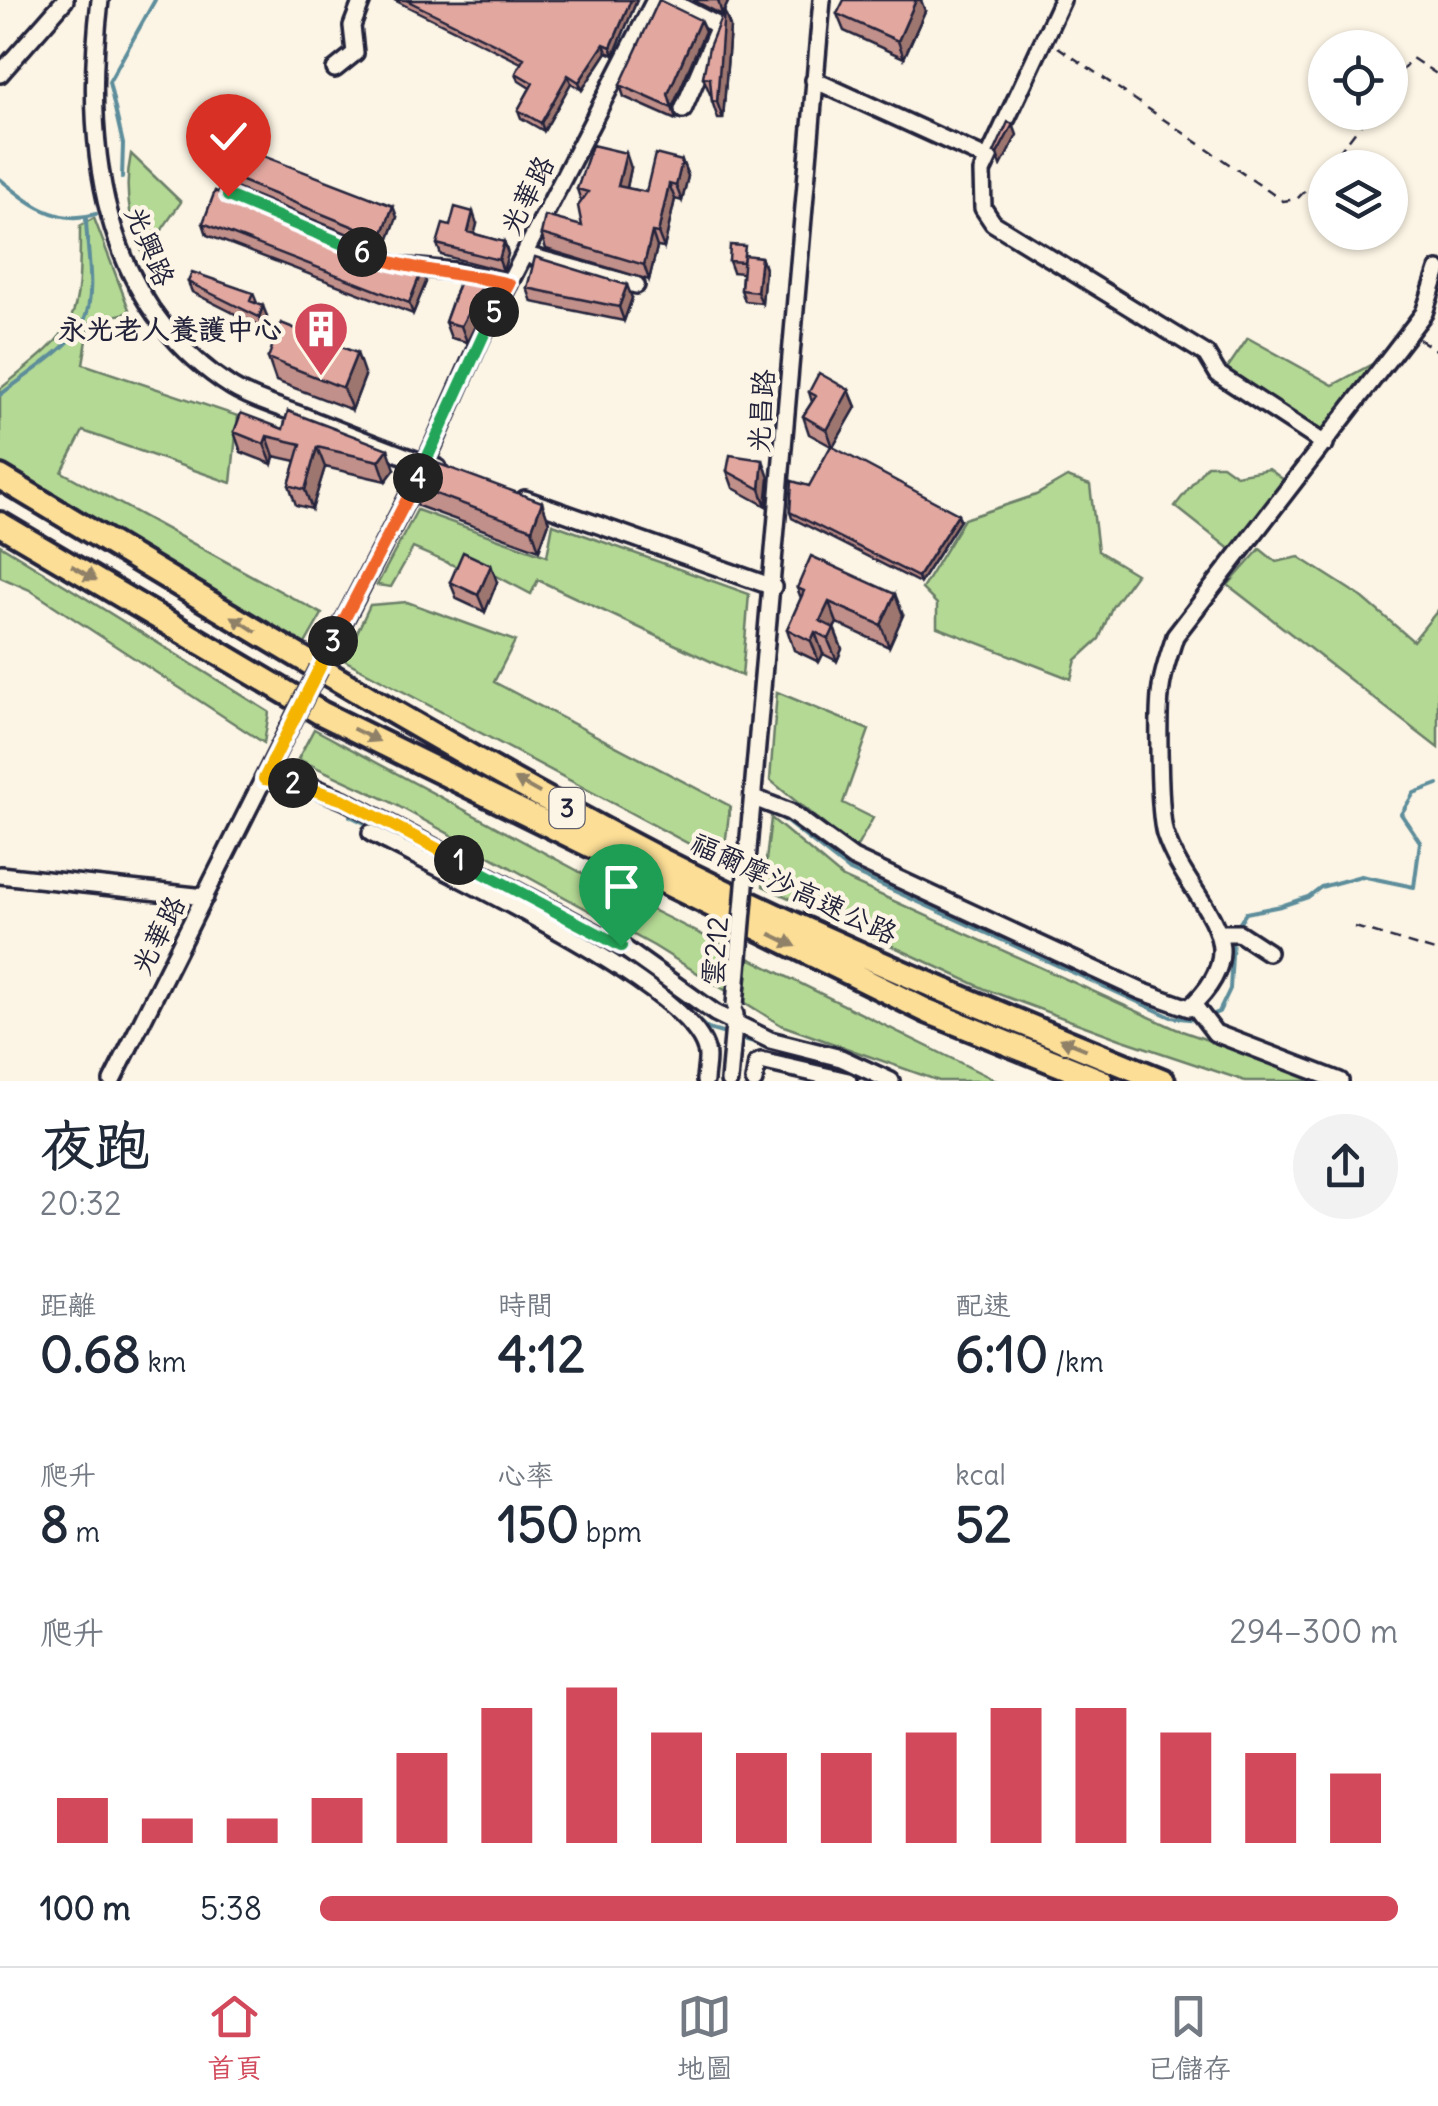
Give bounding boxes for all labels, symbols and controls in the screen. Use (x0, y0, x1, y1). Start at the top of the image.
map controls (1308, 30, 1408, 250)
button: locate (1308, 30, 1408, 130)
pin (186, 94, 271, 197)
icon: check (201, 109, 256, 164)
street label: 光華路 (492, 149, 562, 241)
button: layers (1308, 150, 1408, 250)
street label: 光興路 (117, 200, 183, 292)
pin: 6 (337, 227, 387, 277)
text: 6 (354, 234, 370, 270)
pin: 5 (469, 287, 519, 337)
text: 5 (486, 294, 502, 330)
building icon: 永光老人養護中心 (291, 299, 351, 378)
place label: 永光老人養護中心 (58, 311, 282, 347)
street label: 光昌路 (740, 368, 782, 454)
pin: 4 (393, 453, 443, 503)
text: 4 (410, 460, 426, 496)
one-way arrow (70, 564, 98, 581)
one-way arrow (230, 616, 258, 634)
pin: 3 (308, 616, 358, 666)
text: 3 (325, 623, 341, 659)
one-way arrow (352, 726, 381, 743)
pin: 2 (268, 758, 318, 808)
text: 2 (285, 765, 301, 801)
one-way arrow (512, 777, 541, 794)
road number: 3 (550, 788, 584, 828)
street label: 福爾摩沙高速公路 (685, 824, 903, 952)
pin: 1 (434, 835, 484, 885)
text: 1 (453, 842, 465, 878)
pin (579, 844, 664, 947)
icon: arrive (594, 859, 649, 914)
street label: 光華路 (123, 889, 193, 981)
street label: 雲212 (694, 915, 736, 987)
one-way arrow (769, 931, 798, 948)
one-way arrow (1058, 1036, 1088, 1052)
text: 夜跑 (40, 1111, 150, 1180)
button: share (1293, 1114, 1398, 1219)
text: 20:32 (40, 1183, 122, 1224)
text: 距離 (40, 1287, 96, 1323)
text: 時間 (498, 1287, 554, 1323)
text: 配速 (955, 1287, 1011, 1323)
text: 0.68 (40, 1323, 141, 1386)
text: 4:12 (498, 1323, 585, 1386)
text: 6:10 (955, 1323, 1048, 1386)
text: km (141, 1344, 186, 1380)
text: /km (1048, 1344, 1104, 1380)
text: 爬升 (40, 1457, 96, 1493)
text: 心率 (498, 1457, 554, 1493)
text: kcal (955, 1457, 1006, 1493)
text: 8 (40, 1493, 69, 1556)
text: 150 (498, 1493, 579, 1556)
text: 52 (955, 1493, 1011, 1556)
text: m (69, 1514, 100, 1550)
text: bpm (579, 1514, 642, 1550)
text: 294–300 m (1229, 1611, 1398, 1652)
text: 爬升 (40, 1612, 104, 1653)
text: 100 m (40, 1888, 131, 1929)
text: 5:38 (200, 1888, 262, 1929)
tab: 首頁 (207, 1989, 263, 2086)
tab: 地圖 (677, 1989, 733, 2086)
tab: 已儲存 (1147, 1989, 1231, 2086)

